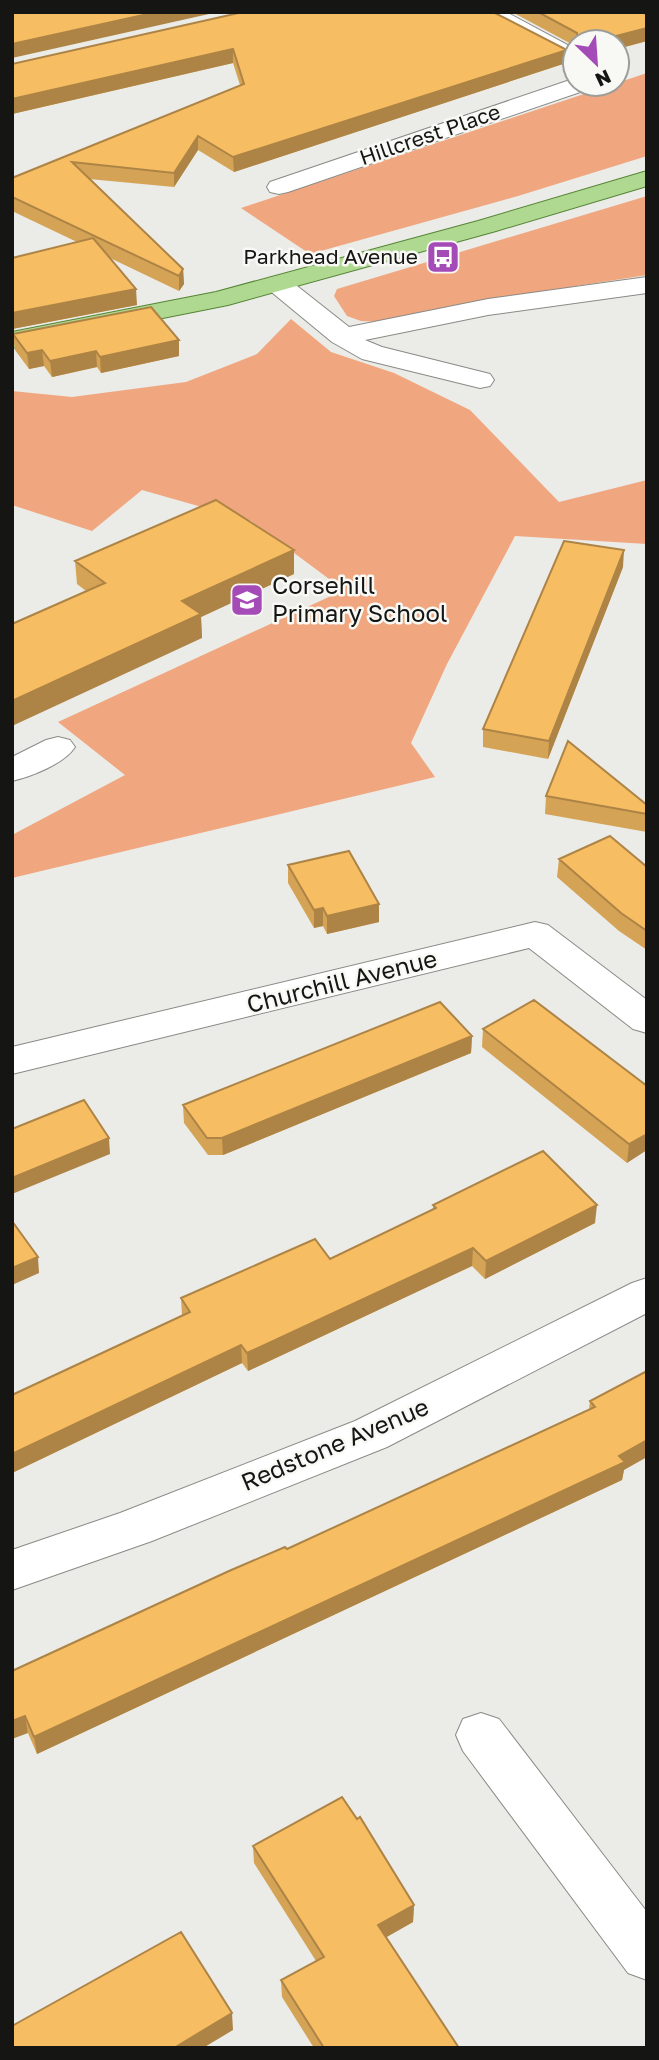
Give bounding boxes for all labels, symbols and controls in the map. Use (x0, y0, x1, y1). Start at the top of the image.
north arrow (561, 28, 631, 98)
text: N (592, 65, 615, 92)
street label: Hillcrest Place (356, 98, 503, 170)
bus stop icon: Parkhead Avenue (424, 238, 462, 276)
place label: Parkhead Avenue (243, 243, 418, 269)
place label: Corsehill Primary School (272, 570, 448, 627)
school or university icon: Corsehill Primary School (228, 581, 266, 619)
street label: Churchill Avenue (243, 943, 440, 1018)
street label: Redstone Avenue (236, 1391, 433, 1496)

